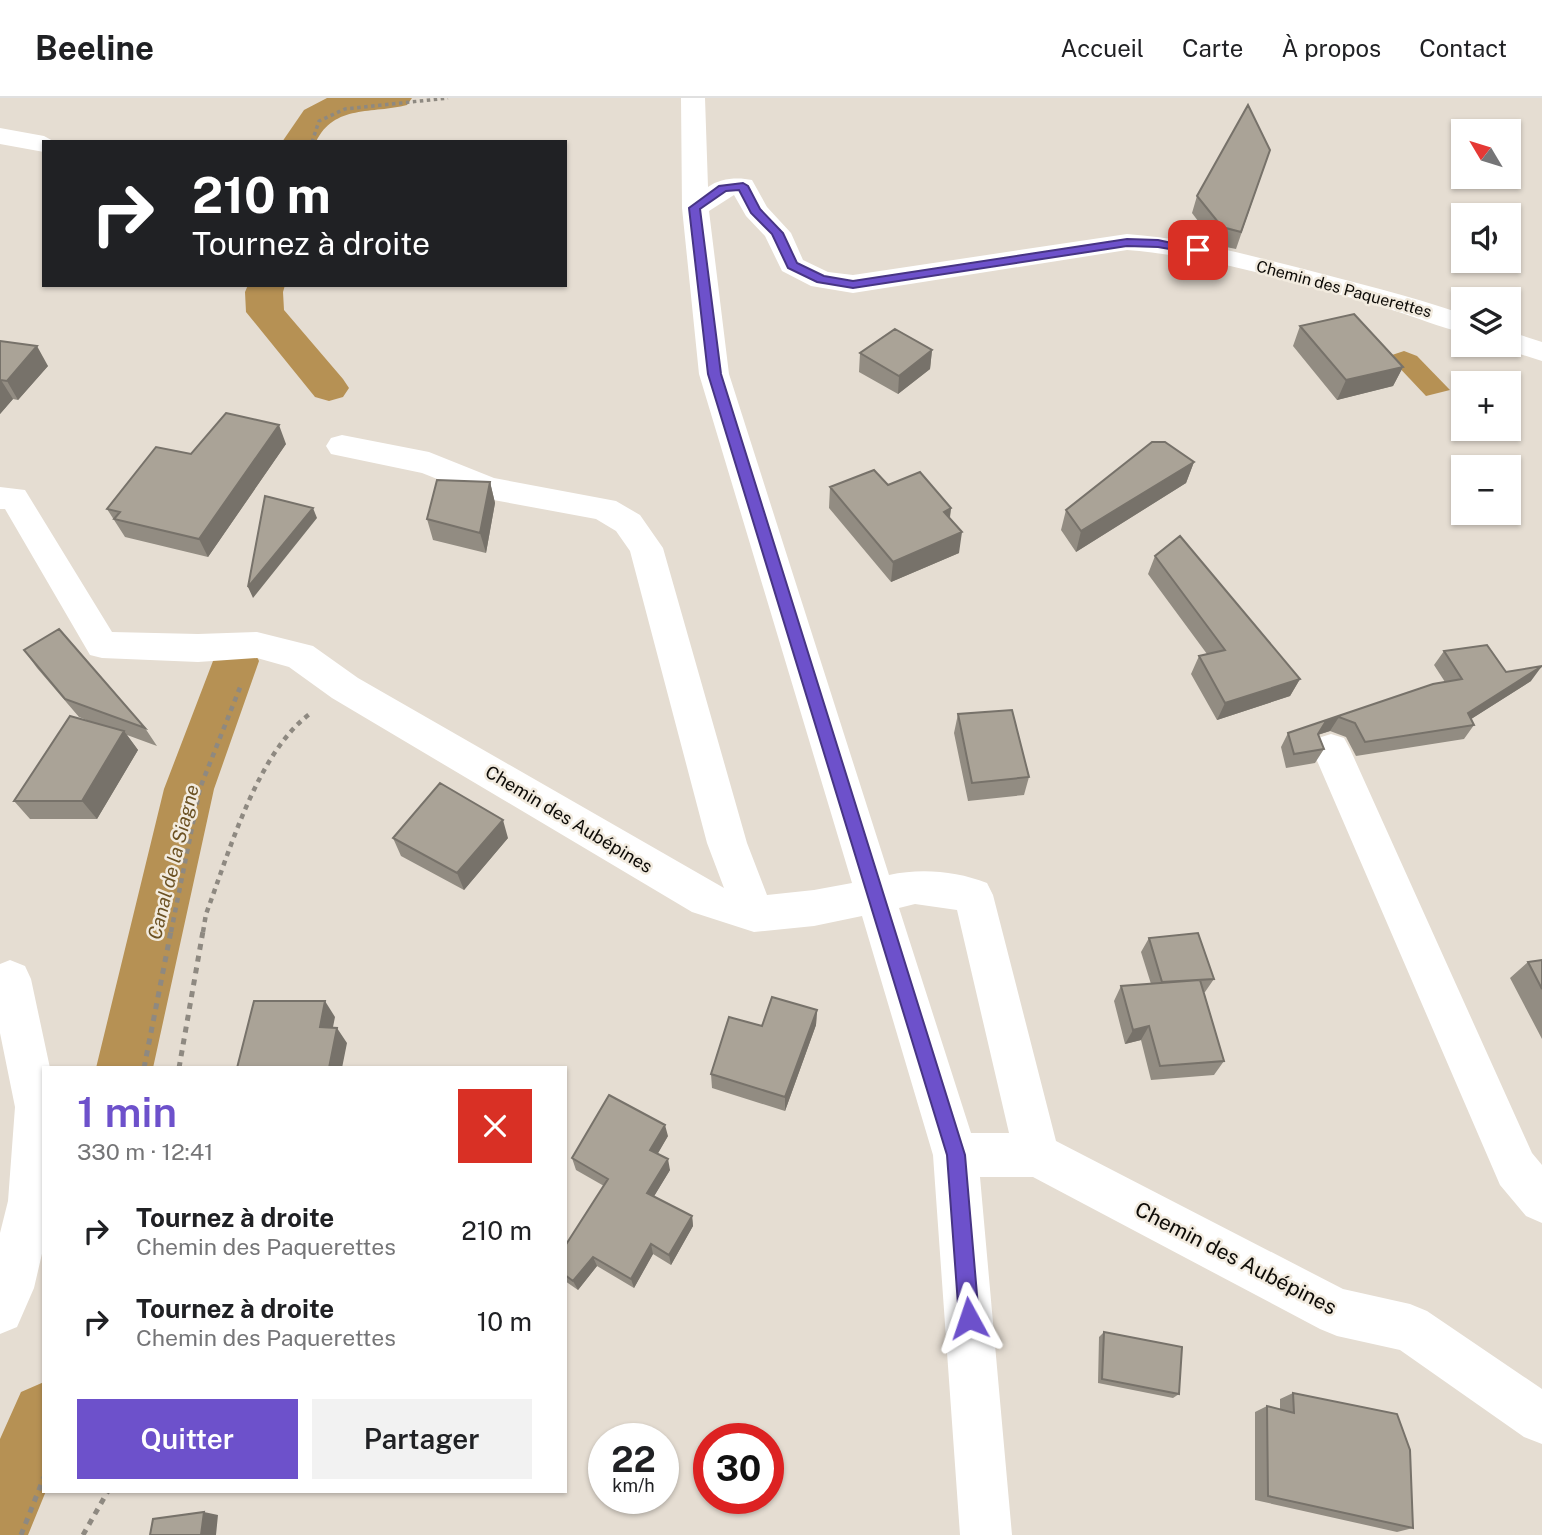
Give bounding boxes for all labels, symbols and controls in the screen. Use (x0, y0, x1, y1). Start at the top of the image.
text: Beeline (35, 29, 154, 67)
text: Accueil (1061, 34, 1144, 62)
text: Carte (1182, 34, 1243, 62)
text: À propos (1281, 34, 1381, 62)
text: Contact (1419, 34, 1507, 62)
north arrow (1451, 119, 1521, 189)
map controls (1451, 119, 1521, 525)
text: 210 m (192, 166, 331, 224)
icon: right (77, 168, 168, 259)
button: sound (1451, 203, 1521, 273)
pin (1168, 220, 1228, 280)
text: Tournez à droite (192, 225, 430, 262)
icon: arrive (1179, 231, 1217, 269)
street label: Chemin des Paquerettes (1254, 256, 1434, 322)
button: layers (1451, 287, 1521, 357)
button: + (1451, 371, 1521, 441)
button: − (1451, 455, 1521, 525)
street label: Chemin des Aubépines (482, 761, 656, 877)
water label: Canal de la Siagne (143, 782, 203, 942)
text: 1 min (77, 1087, 177, 1136)
button: close (458, 1089, 532, 1163)
text: 330 m · 12:41 (77, 1138, 213, 1165)
street label: Chemin des Aubépines (1131, 1196, 1341, 1320)
text: Tournez à droite (136, 1202, 334, 1233)
icon: right (77, 1212, 115, 1250)
text: 210 m (461, 1215, 532, 1246)
text: Chemin des Paquerettes (136, 1233, 396, 1260)
position arrow (932, 1281, 1006, 1355)
text: Tournez à droite (136, 1293, 334, 1324)
icon: right (77, 1303, 115, 1341)
text: 10 m (477, 1306, 532, 1337)
text: Chemin des Paquerettes (136, 1324, 396, 1351)
button: Quitter (77, 1399, 298, 1479)
button: Partager (312, 1399, 532, 1479)
speed limit sign: 30 (693, 1423, 784, 1514)
text: 22 (611, 1439, 656, 1480)
text: km/h (612, 1475, 655, 1496)

